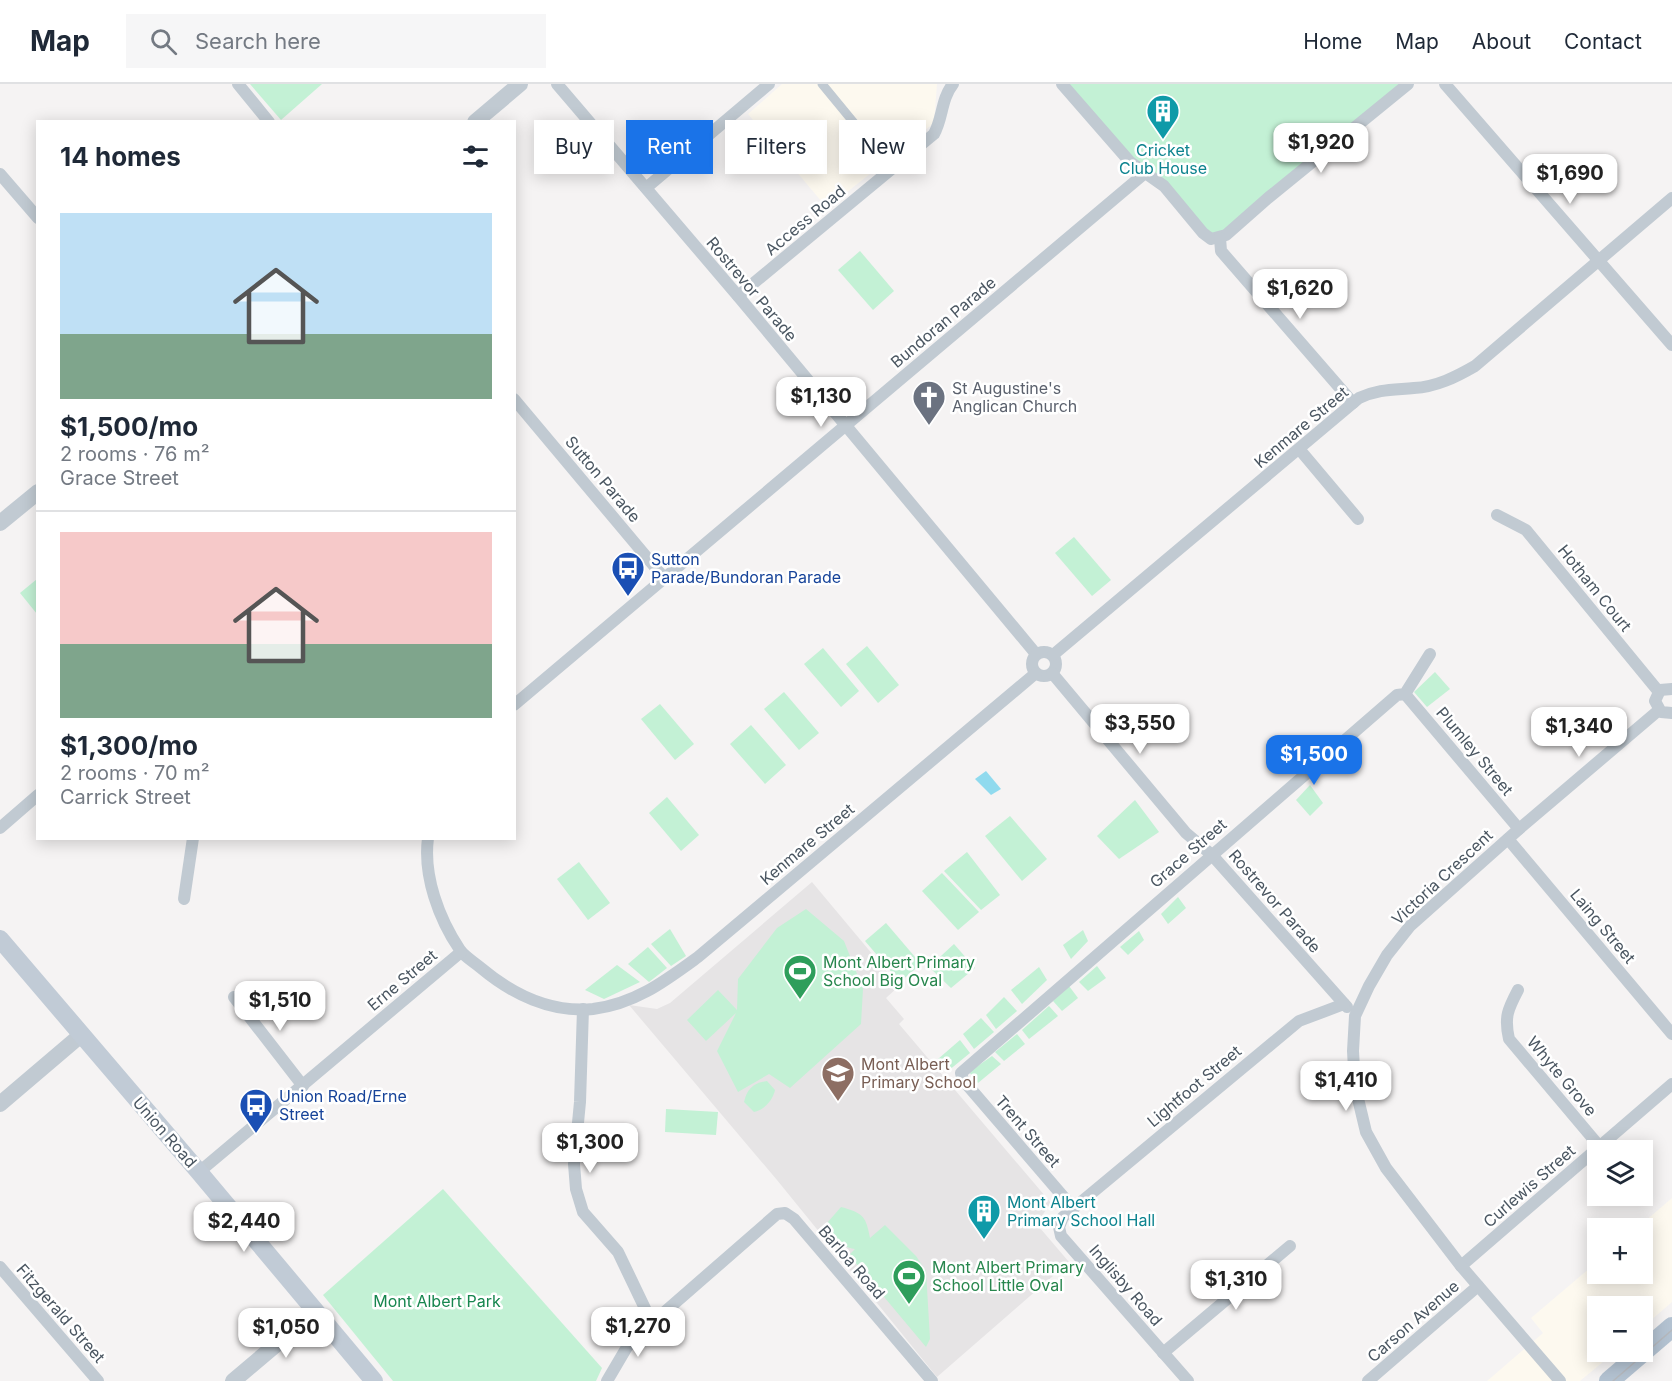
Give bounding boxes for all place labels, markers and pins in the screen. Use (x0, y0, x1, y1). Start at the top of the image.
building icon: Cricket Club House (1145, 93, 1181, 140)
pin: $1,920 (1272, 123, 1370, 174)
place label: Cricket Club House (1119, 140, 1207, 178)
pin: $1,690 (1521, 154, 1619, 205)
pin: $1,620 (1251, 269, 1349, 320)
pin: $1,130 (772, 377, 870, 428)
place label: St Augustine's Anglican Church (952, 378, 1077, 416)
church icon: St Augustine's Anglican Church (911, 379, 947, 426)
place label: Sutton Parade/Bundoran Parade (651, 549, 841, 587)
bus stop icon: Sutton Parade/Bundoran Parade (610, 550, 646, 597)
pin: $3,550 (1091, 704, 1189, 755)
pin: $1,340 (1530, 707, 1628, 758)
pin: $1,500 (1265, 735, 1363, 786)
place label: Mont Albert Primary School Big Oval (823, 952, 975, 990)
sports icon: Mont Albert Primary School Big Oval (782, 953, 818, 1000)
pin: $1,510 (231, 981, 329, 1032)
place label: Mont Albert Primary School (861, 1054, 976, 1092)
school or university icon: Mont Albert Primary School (820, 1055, 856, 1102)
pin: $1,410 (1297, 1061, 1395, 1112)
place label: Union Road/Erne Street (279, 1086, 407, 1124)
bus stop icon: Union Road/Erne Street (238, 1087, 274, 1134)
pin: $1,300 (541, 1123, 639, 1174)
place label: Mont Albert Primary School Hall (1007, 1192, 1155, 1230)
building icon: Mont Albert Primary School Hall (966, 1193, 1002, 1240)
pin: $2,440 (195, 1202, 293, 1253)
place label: Mont Albert Primary School Little Oval (932, 1257, 1084, 1295)
sports icon: Mont Albert Primary School Little Oval (891, 1258, 927, 1305)
pin: $1,310 (1187, 1260, 1285, 1311)
pin: $1,270 (589, 1307, 687, 1358)
pin: $1,050 (237, 1308, 335, 1359)

